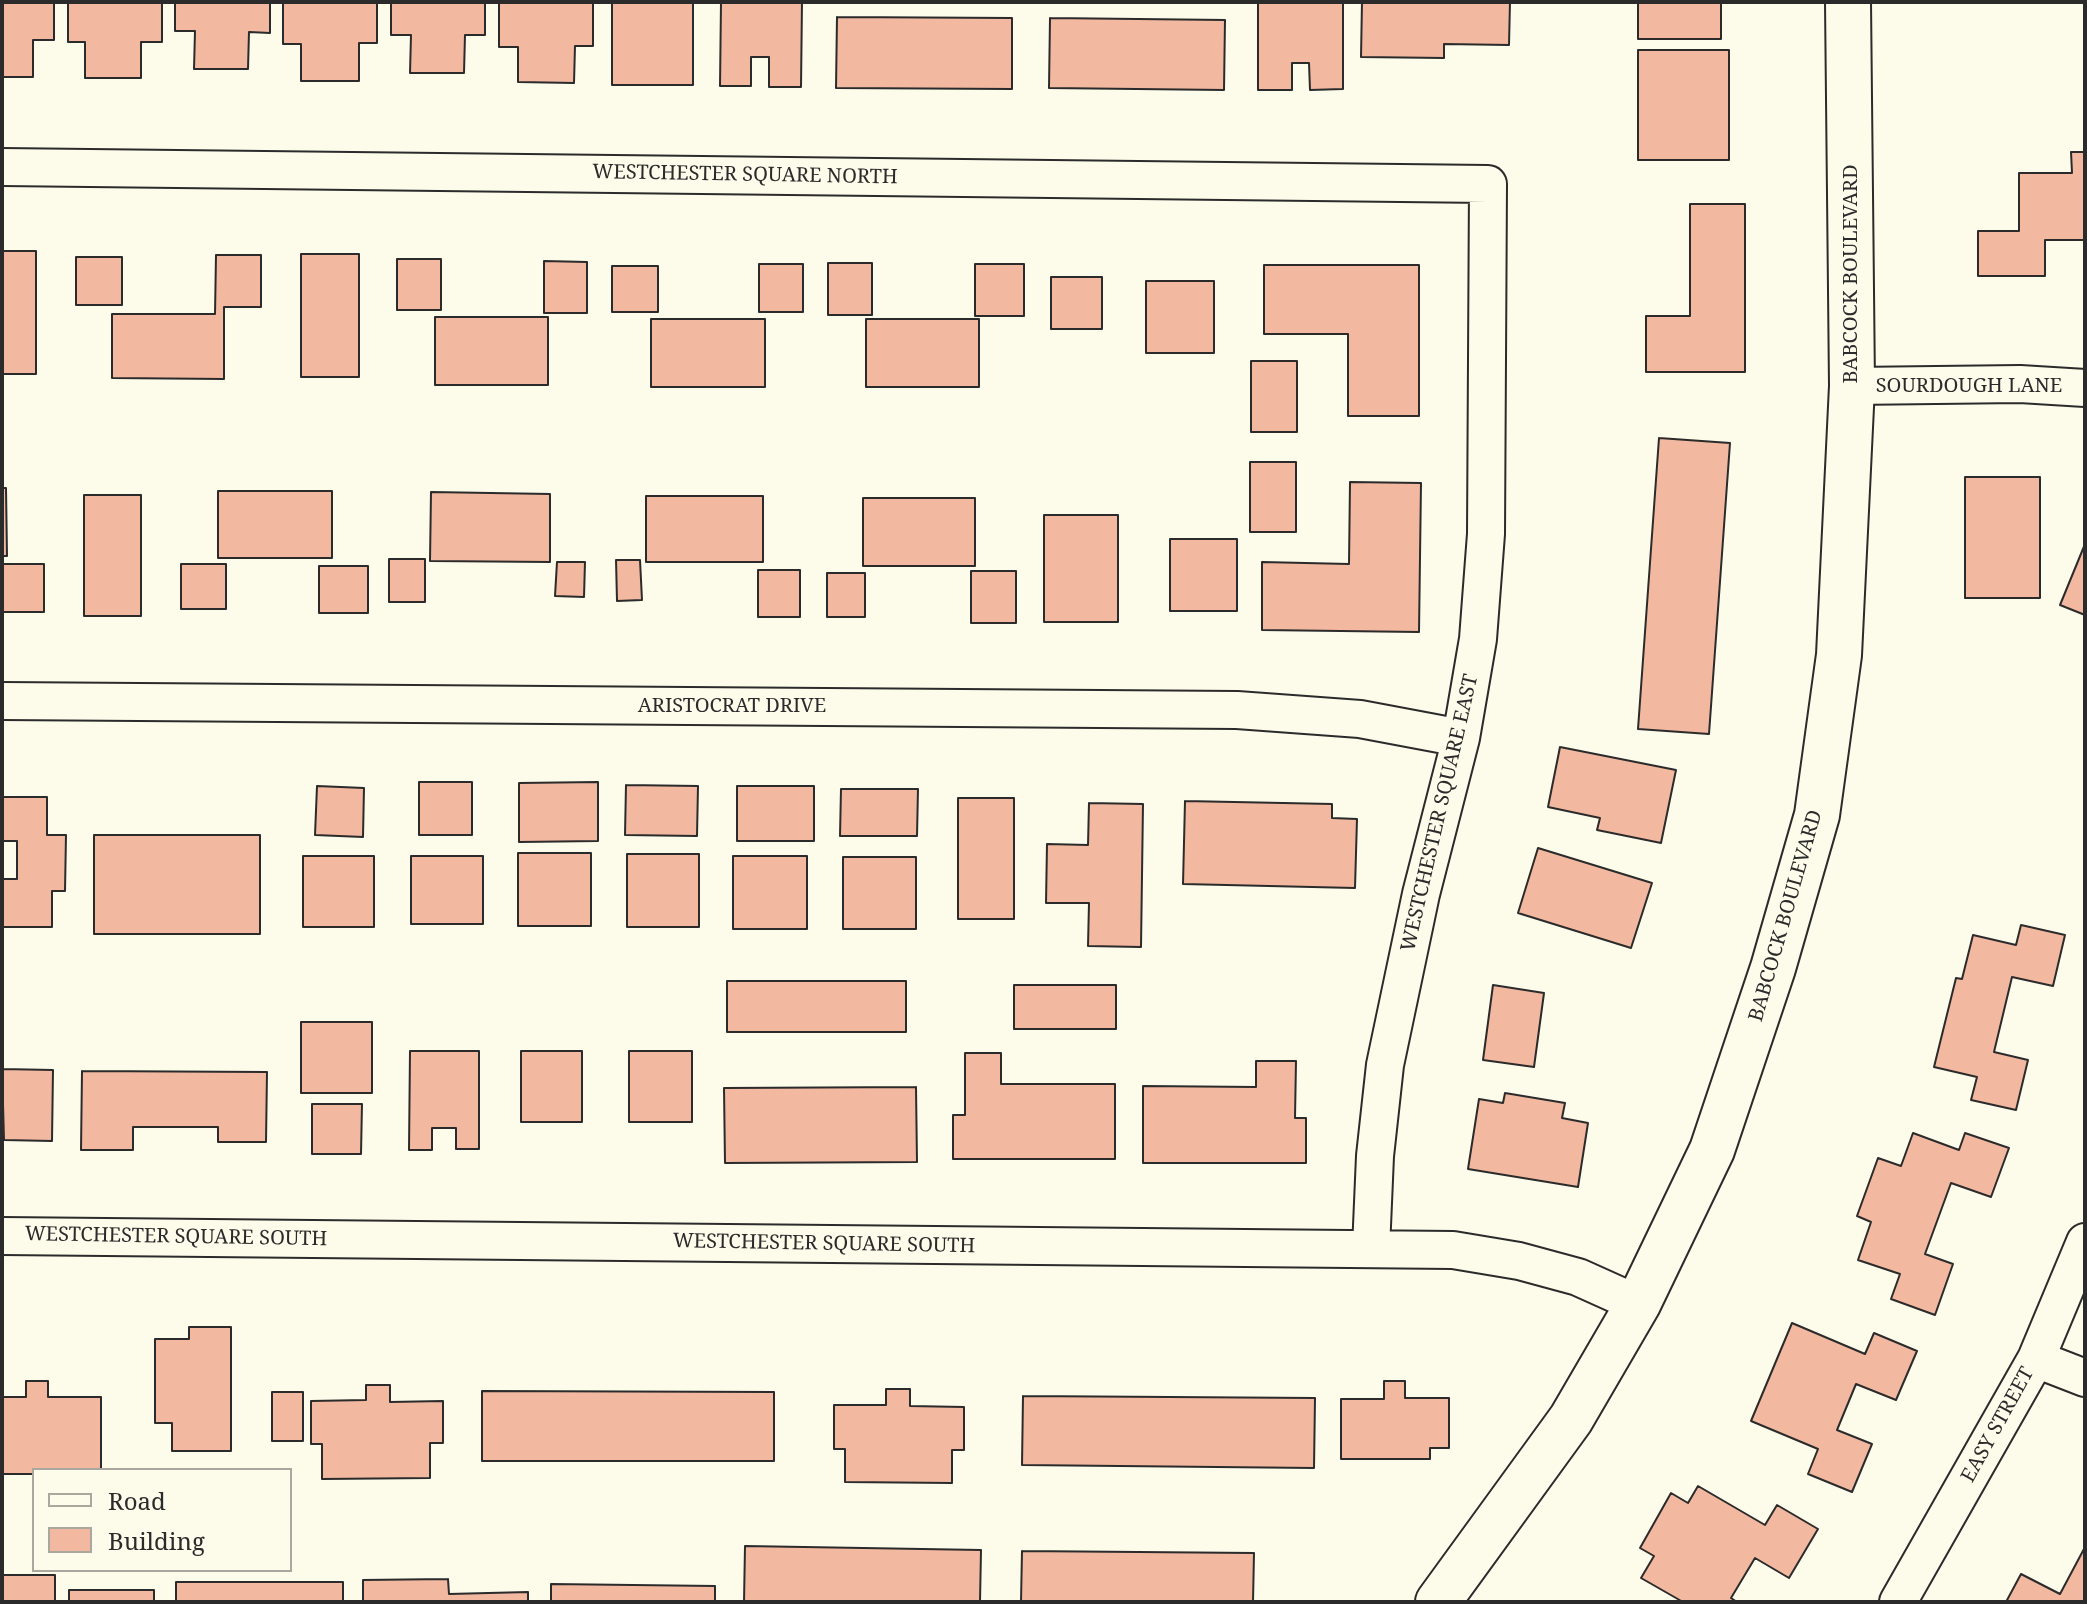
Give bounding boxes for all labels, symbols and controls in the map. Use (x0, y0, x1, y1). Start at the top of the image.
street label: WESTCHESTER SQUARE NORTH (592, 160, 898, 190)
street label: BABCOCK BOULEVARD (1839, 165, 1863, 383)
street label: SOURDOUGH LANE (1876, 374, 2062, 398)
street label: WESTCHESTER SQUARE EAST (1396, 672, 1484, 954)
street label: ARISTOCRAT DRIVE (638, 694, 826, 718)
street label: BABCOCK BOULEVARD (1744, 807, 1828, 1025)
street label: WESTCHESTER SQUARE SOUTH (25, 1222, 327, 1252)
street label: WESTCHESTER SQUARE SOUTH (673, 1229, 975, 1259)
street label: EASY STREET (1957, 1363, 2039, 1487)
legend (32, 1468, 292, 1572)
text: Road (108, 1484, 166, 1517)
text: Building (108, 1524, 205, 1557)

